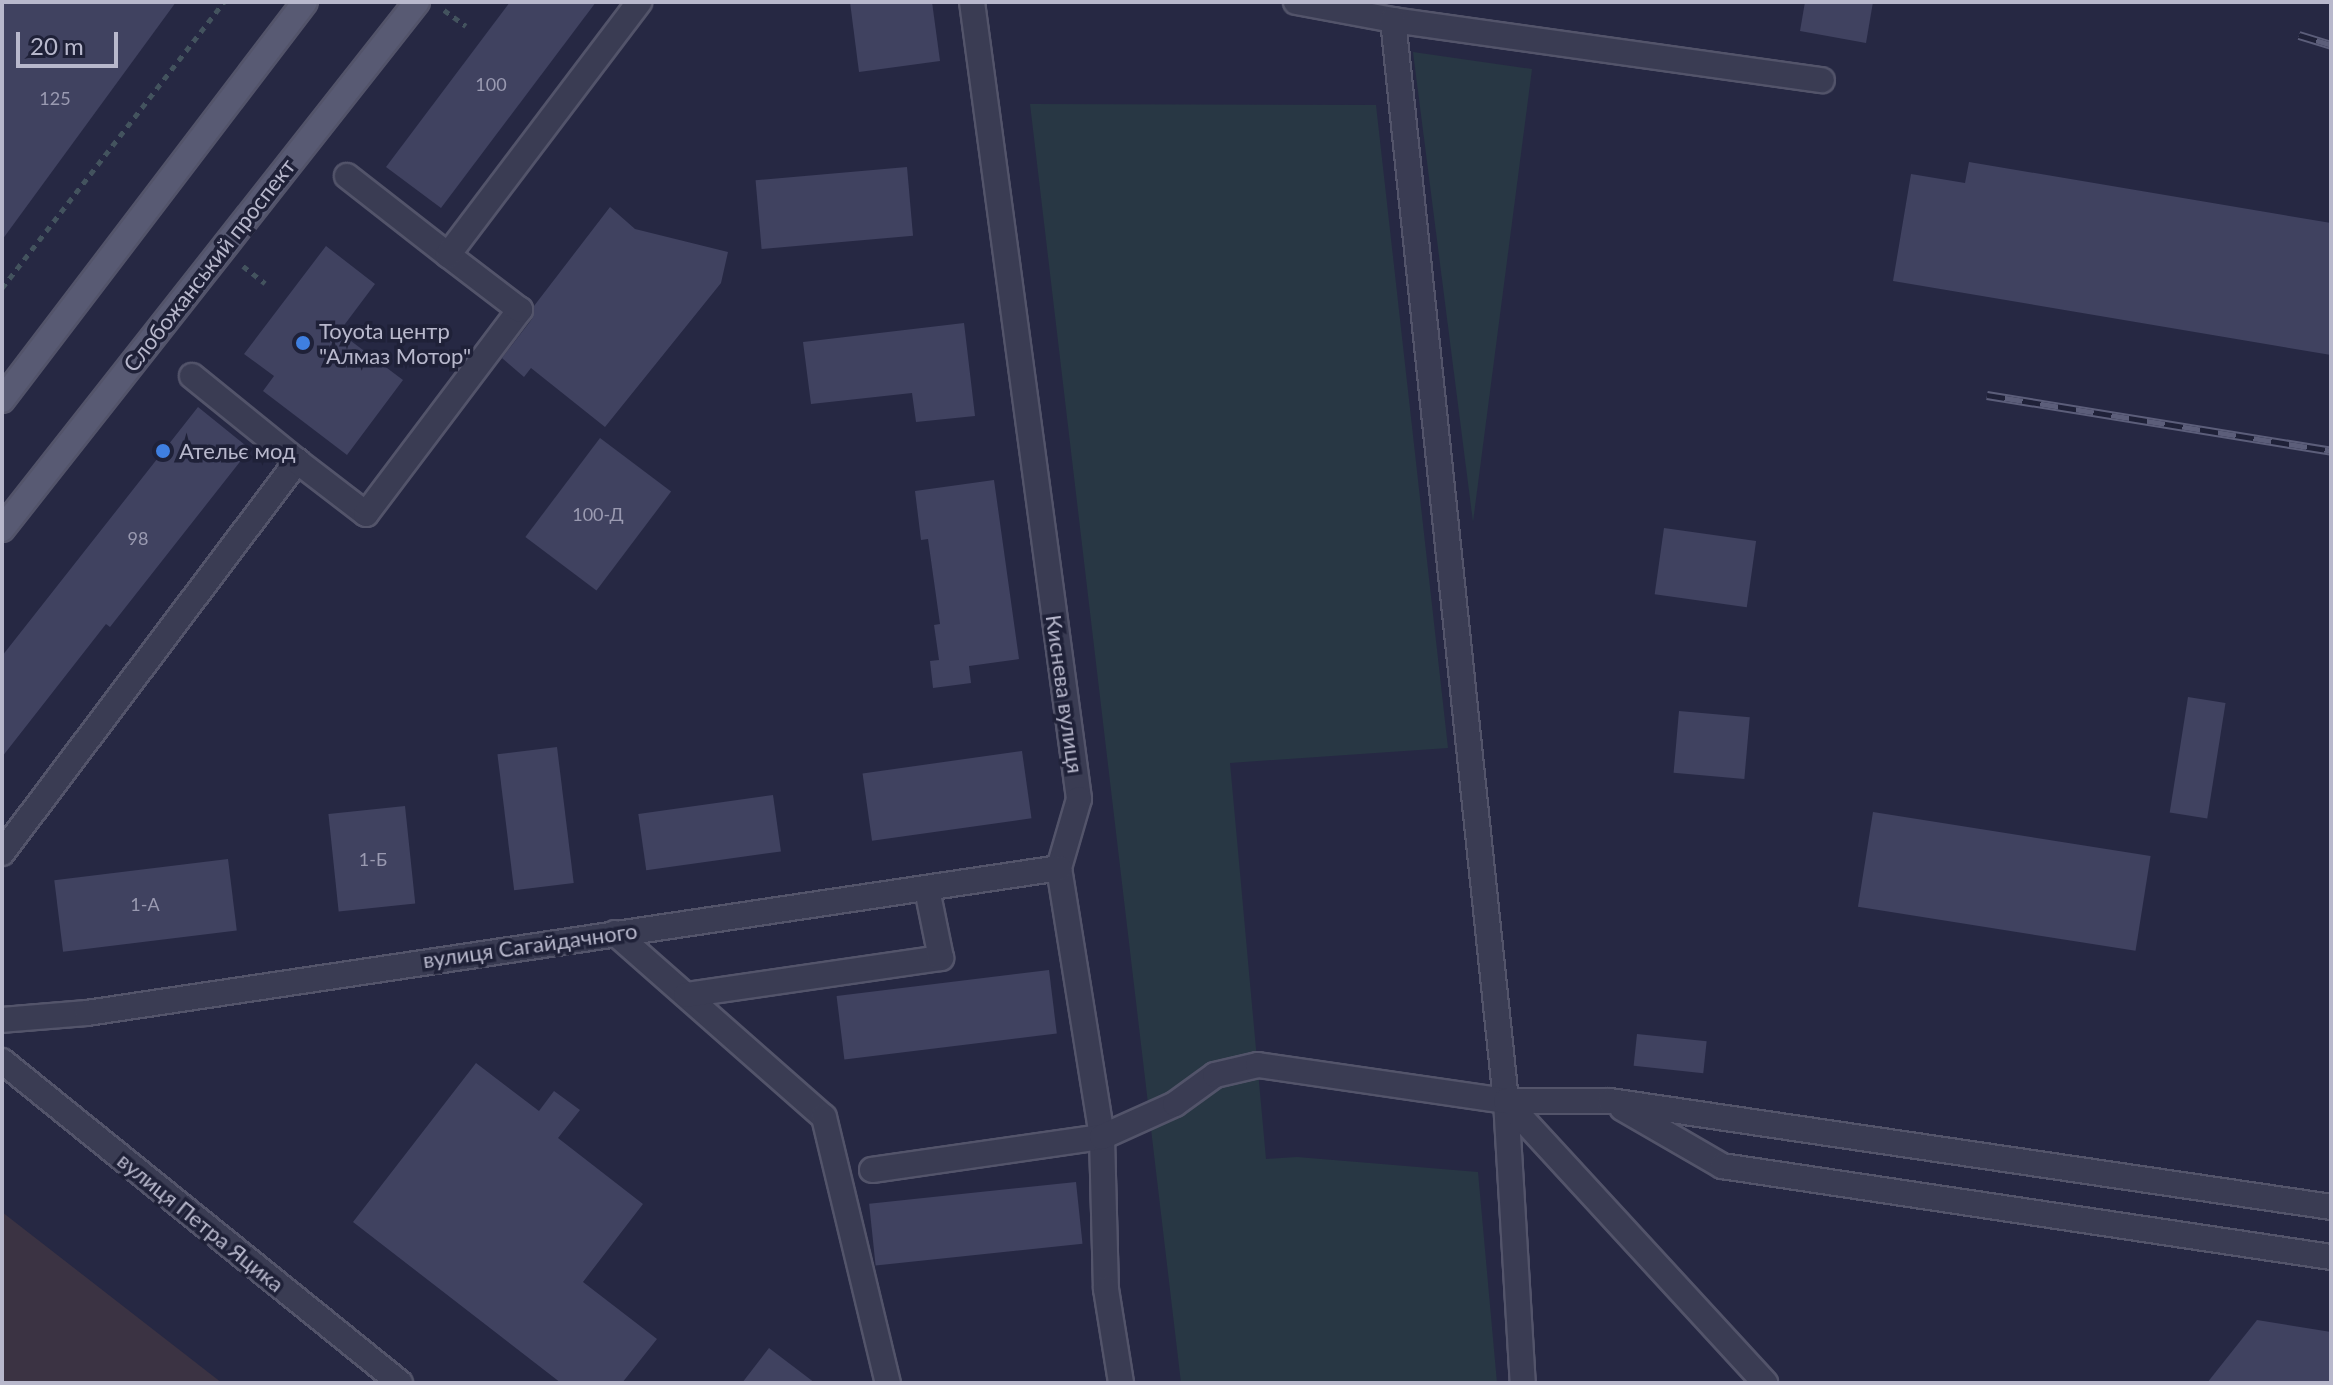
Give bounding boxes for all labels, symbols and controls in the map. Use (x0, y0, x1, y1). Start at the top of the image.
scale bar (20, 16, 122, 66)
text: 20 m (30, 31, 84, 60)
house number: 100 (475, 73, 507, 95)
house number: 125 (39, 87, 71, 109)
street label: Слобожанський проспект (118, 153, 300, 377)
place label: Toyota центр "Алмаз Мотор" (319, 317, 471, 368)
marker: Toyota центр "Алмаз Мотор" (294, 334, 312, 352)
place label: Ательє мод (179, 438, 296, 464)
marker: Ательє мод (154, 442, 172, 460)
house number: 100-Д (572, 503, 624, 525)
house number: 98 (128, 527, 148, 549)
street label: Киснева вулиця (1041, 613, 1089, 775)
house number: 1-Б (359, 848, 387, 870)
house number: 1-А (130, 893, 160, 915)
street label: вулиця Сагайдачного (421, 917, 639, 973)
street label: вулиця Петра Яцика (113, 1147, 289, 1297)

